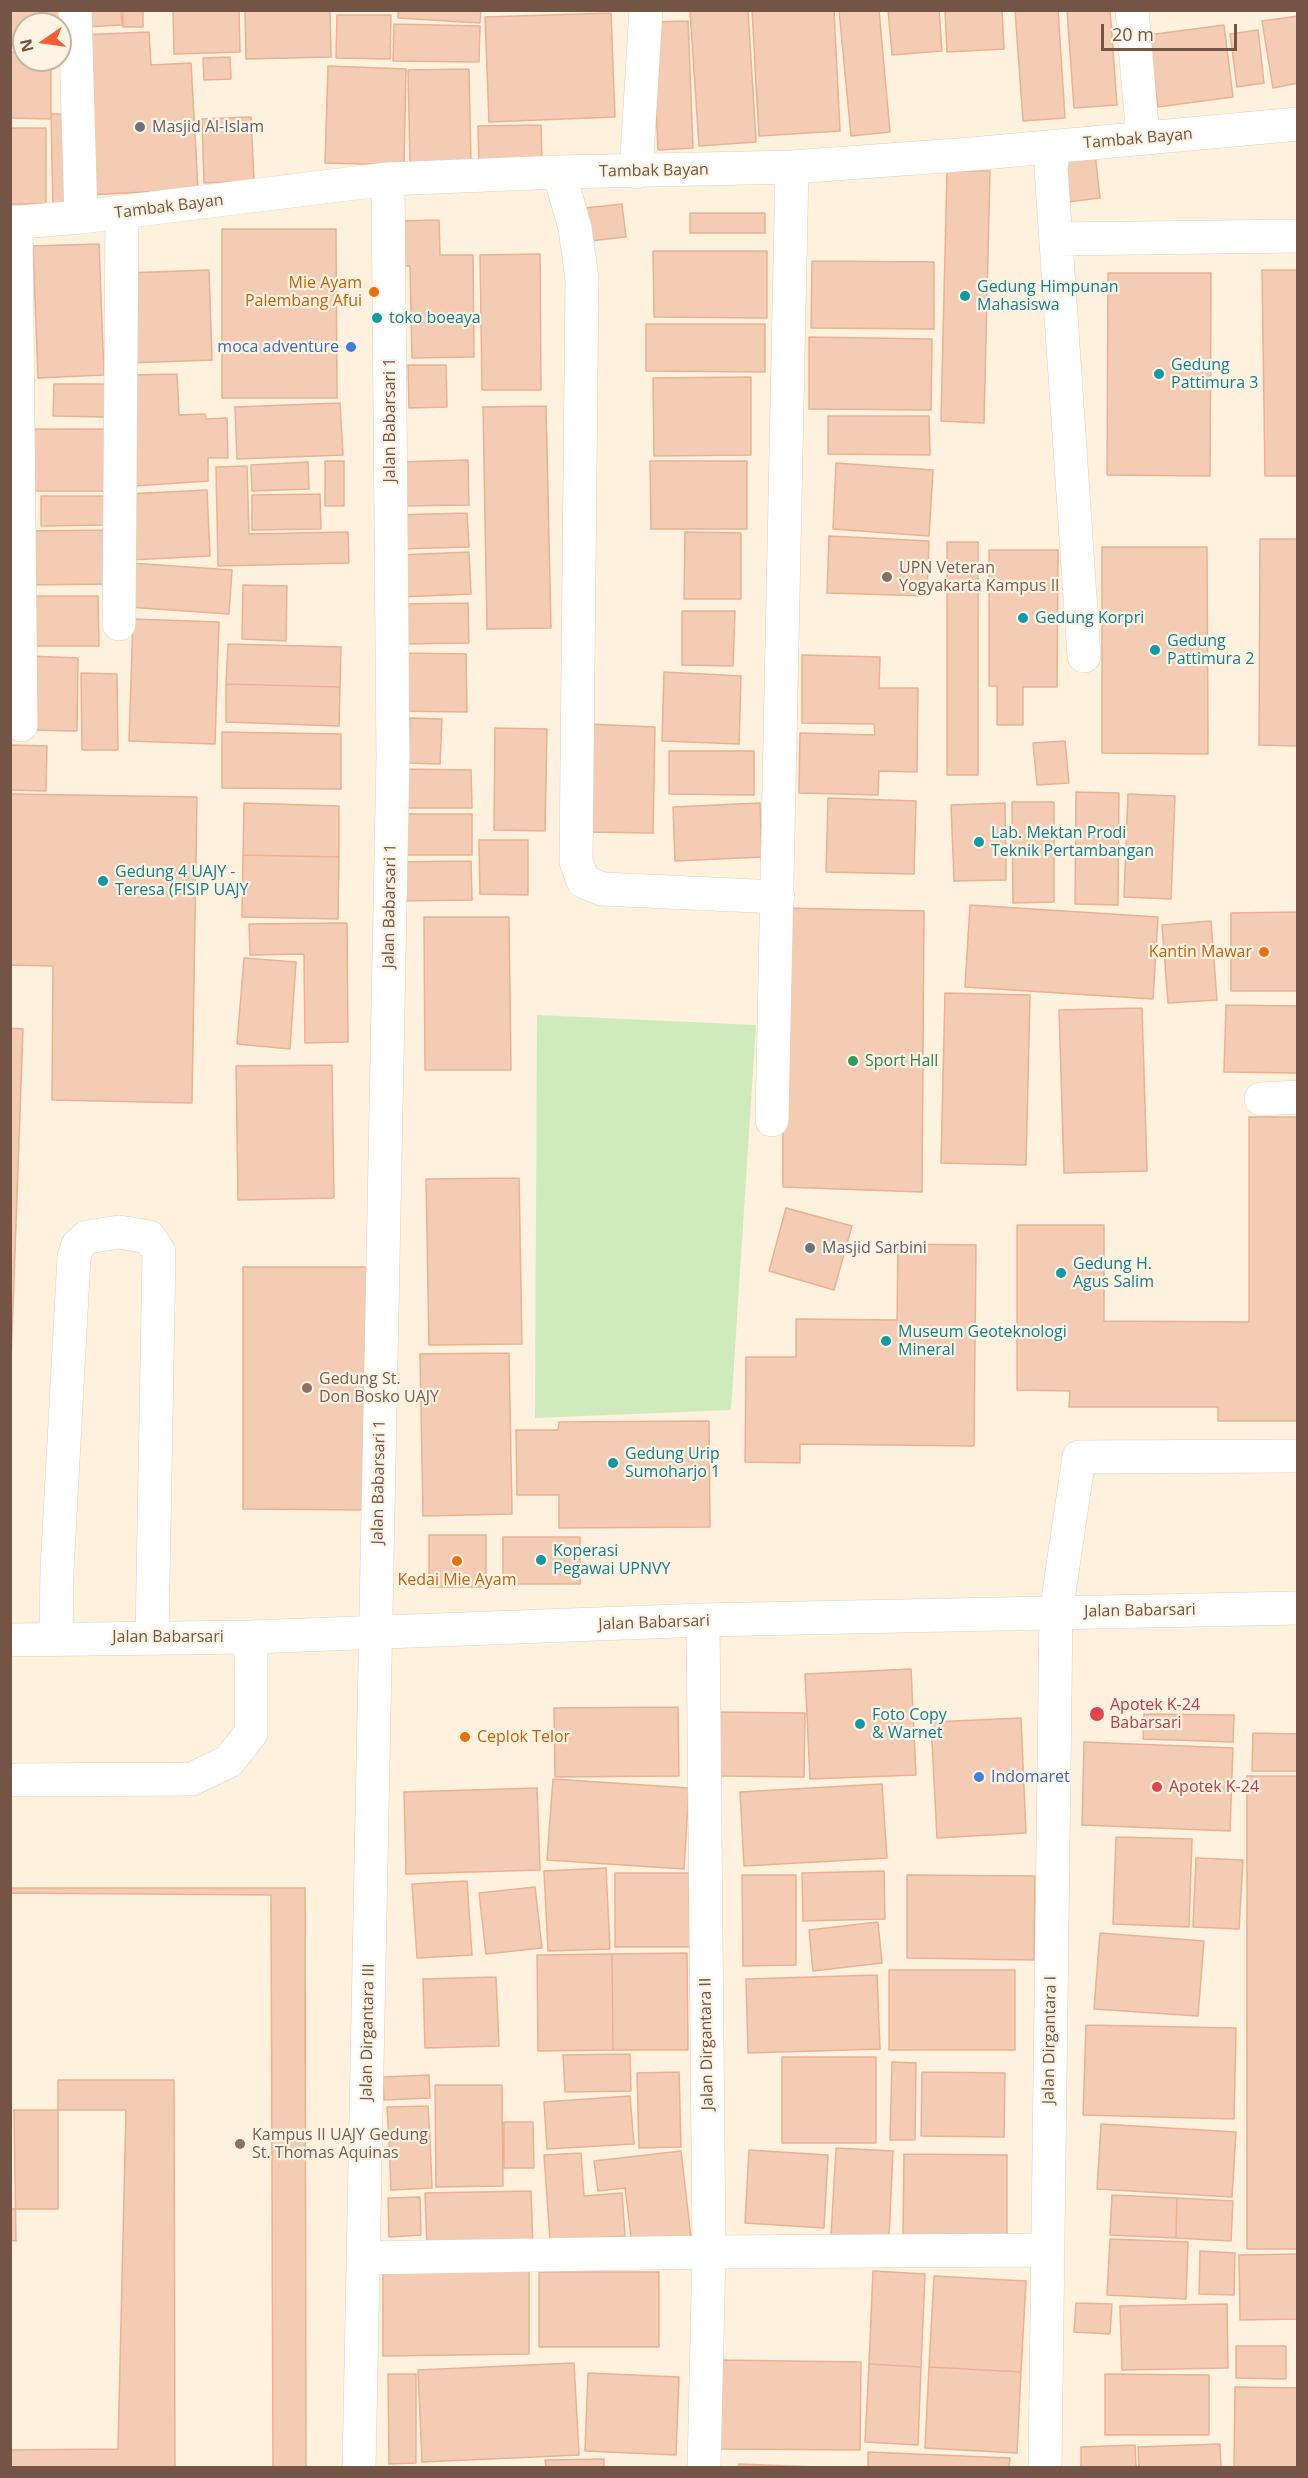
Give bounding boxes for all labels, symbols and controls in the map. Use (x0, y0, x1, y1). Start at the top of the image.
north arrow (12, 12, 72, 72)
scale bar (1104, 12, 1240, 50)
text: 20 m (1112, 22, 1154, 46)
text: N (14, 37, 39, 54)
place label: Masjid Al-Islam (152, 117, 264, 137)
marker: Masjid Al-Islam (133, 120, 147, 134)
street label: Tambak Bayan (1083, 125, 1193, 153)
street label: Tambak Bayan (599, 160, 709, 182)
street label: Tambak Bayan (113, 191, 225, 223)
place label: Mie Ayam Palembang Afui (245, 273, 362, 311)
place label: Gedung Himpunan Mahasiswa (977, 277, 1119, 315)
marker: Mie Ayam Palembang Afui (367, 285, 381, 299)
marker: Gedung Himpunan Mahasiswa (958, 289, 972, 303)
place label: toko boeaya (389, 308, 481, 328)
marker: toko boeaya (370, 311, 384, 325)
place label: moca adventure (217, 337, 339, 357)
marker: moca adventure (344, 340, 358, 354)
place label: Gedung Pattimura 3 (1171, 355, 1258, 393)
street label: Jalan Babarsari 1 (380, 358, 400, 482)
marker: Gedung Pattimura 3 (1152, 367, 1166, 381)
place label: UPN Veteran Yogyakarta Kampus II (899, 558, 1060, 596)
marker: UPN Veteran Yogyakarta Kampus II (880, 570, 894, 584)
place label: Gedung Korpri (1035, 608, 1144, 628)
marker: Gedung Korpri (1016, 611, 1030, 625)
place label: Gedung Pattimura 2 (1167, 631, 1254, 669)
marker: Gedung Pattimura 2 (1148, 643, 1162, 657)
place label: Lab. Mektan Prodi Teknik Pertambangan (991, 823, 1154, 861)
marker: Lab. Mektan Prodi Teknik Pertambangan (972, 835, 986, 849)
street label: Jalan Babarsari 1 (379, 843, 401, 969)
place label: Gedung 4 UAJY - Teresa (FISIP UAJY (115, 862, 248, 900)
marker: Gedung 4 UAJY - Teresa (FISIP UAJY (96, 874, 110, 888)
place label: Kantin Mawar (1149, 942, 1252, 962)
marker: Kantin Mawar (1257, 945, 1271, 959)
place label: Sport Hall (865, 1051, 938, 1071)
marker: Sport Hall (846, 1054, 860, 1068)
place label: Masjid Sarbini (822, 1238, 927, 1258)
marker: Masjid Sarbini (803, 1241, 817, 1255)
place label: Gedung H. Agus Salim (1073, 1254, 1154, 1292)
marker: Gedung H. Agus Salim (1054, 1266, 1068, 1280)
place label: Museum Geoteknologi Mineral (898, 1322, 1067, 1360)
marker: Museum Geoteknologi Mineral (879, 1334, 893, 1348)
place label: Gedung St. Don Bosko UAJY (319, 1369, 439, 1407)
marker: Gedung St. Don Bosko UAJY (300, 1381, 314, 1395)
street label: Jalan Babarsari 1 (368, 1419, 390, 1545)
place label: Gedung Urip Sumoharjo 1 (625, 1444, 720, 1482)
marker: Gedung Urip Sumoharjo 1 (606, 1456, 620, 1470)
place label: Koperasi Pegawai UPNVY (553, 1541, 670, 1579)
marker: Koperasi Pegawai UPNVY (534, 1553, 548, 1567)
marker: Kedai Mie Ayam (450, 1554, 464, 1568)
place label: Kedai Mie Ayam (397, 1570, 517, 1590)
street label: Jalan Babarsari (1084, 1600, 1196, 1622)
street label: Jalan Babarsari (598, 1611, 710, 1635)
street label: Jalan Babarsari (112, 1627, 224, 1647)
place label: Apotek K-24 Babarsari (1110, 1695, 1200, 1733)
place label: Foto Copy & Warnet (872, 1705, 947, 1743)
marker: Apotek K-24 Babarsari (1088, 1705, 1106, 1723)
marker: Foto Copy & Warnet (853, 1717, 867, 1731)
place label: Ceplok Telor (477, 1727, 570, 1747)
marker: Ceplok Telor (458, 1730, 472, 1744)
place label: Indomaret (991, 1767, 1070, 1787)
marker: Indomaret (972, 1770, 986, 1784)
place label: Apotek K-24 (1169, 1777, 1259, 1797)
marker: Apotek K-24 (1150, 1780, 1164, 1794)
street label: Jalan Dirgantara III (357, 1963, 379, 2101)
street label: Jalan Dirgantara I (1039, 1976, 1061, 2104)
street label: Jalan Dirgantara II (696, 1977, 718, 2111)
place label: Kampus II UAJY Gedung St. Thomas Aquinas (252, 2125, 428, 2163)
marker: Kampus II UAJY Gedung St. Thomas Aquinas (233, 2137, 247, 2151)

